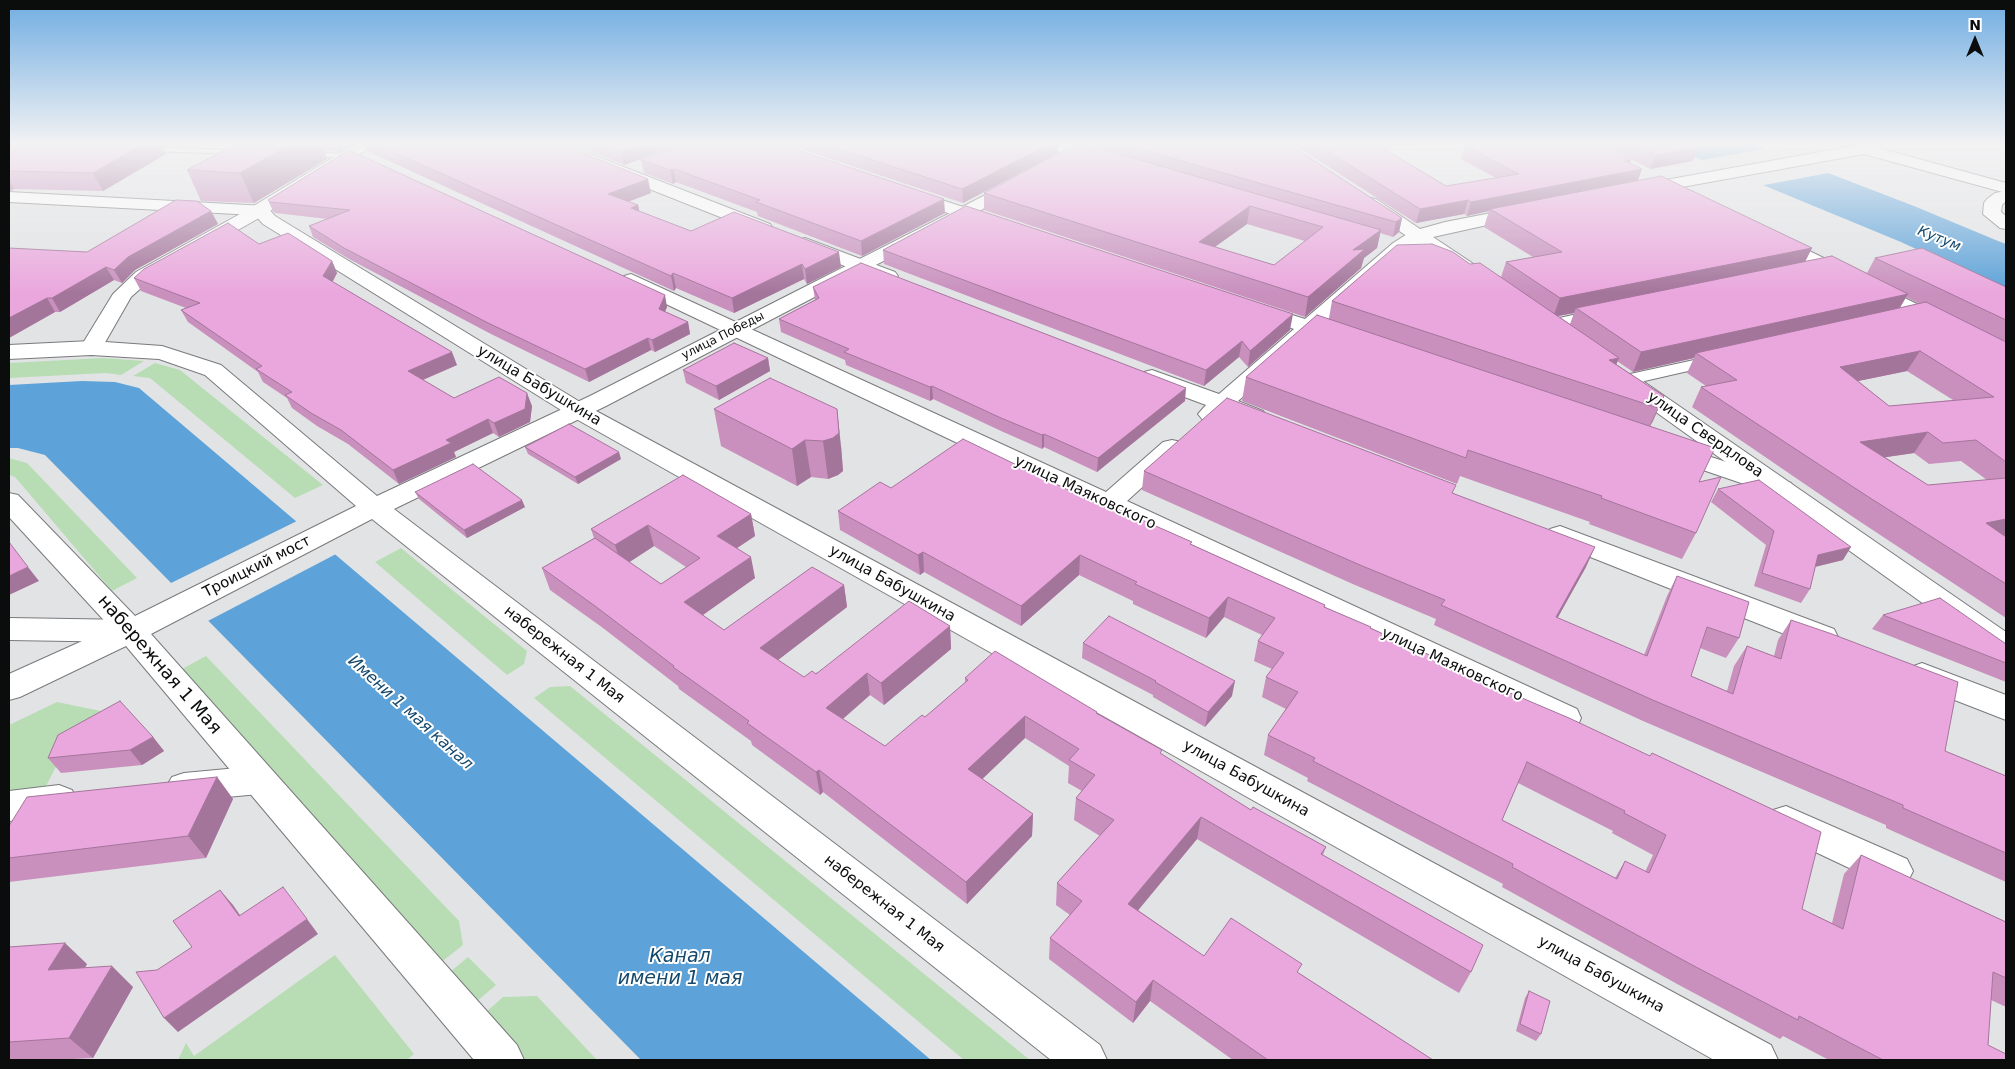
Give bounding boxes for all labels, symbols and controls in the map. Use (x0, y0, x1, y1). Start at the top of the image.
north arrow (1950, 15, 2000, 65)
text: N (1969, 17, 1981, 33)
water label: Кутум (1915, 223, 1963, 255)
street label: улица Победы (679, 309, 767, 363)
street label: улица Бабушкина (474, 342, 604, 430)
street label: улица Свердлова (1643, 388, 1767, 482)
street label: улица Маяковского (1011, 452, 1159, 534)
street label: Троицкий мост (200, 532, 314, 602)
street label: улица Бабушкина (826, 542, 958, 626)
street label: набережная 1 Мая (93, 591, 225, 739)
street label: набережная 1 Мая (500, 602, 628, 708)
street label: улица Маяковского (1378, 624, 1526, 706)
water label: Имени 1 мая канал (344, 652, 476, 774)
street label: улица Бабушкина (1180, 737, 1312, 821)
street label: набережная 1 Мая (820, 851, 948, 957)
street label: улица Бабушкина (1535, 933, 1667, 1017)
water label: Канал имени 1 мая (618, 946, 742, 990)

